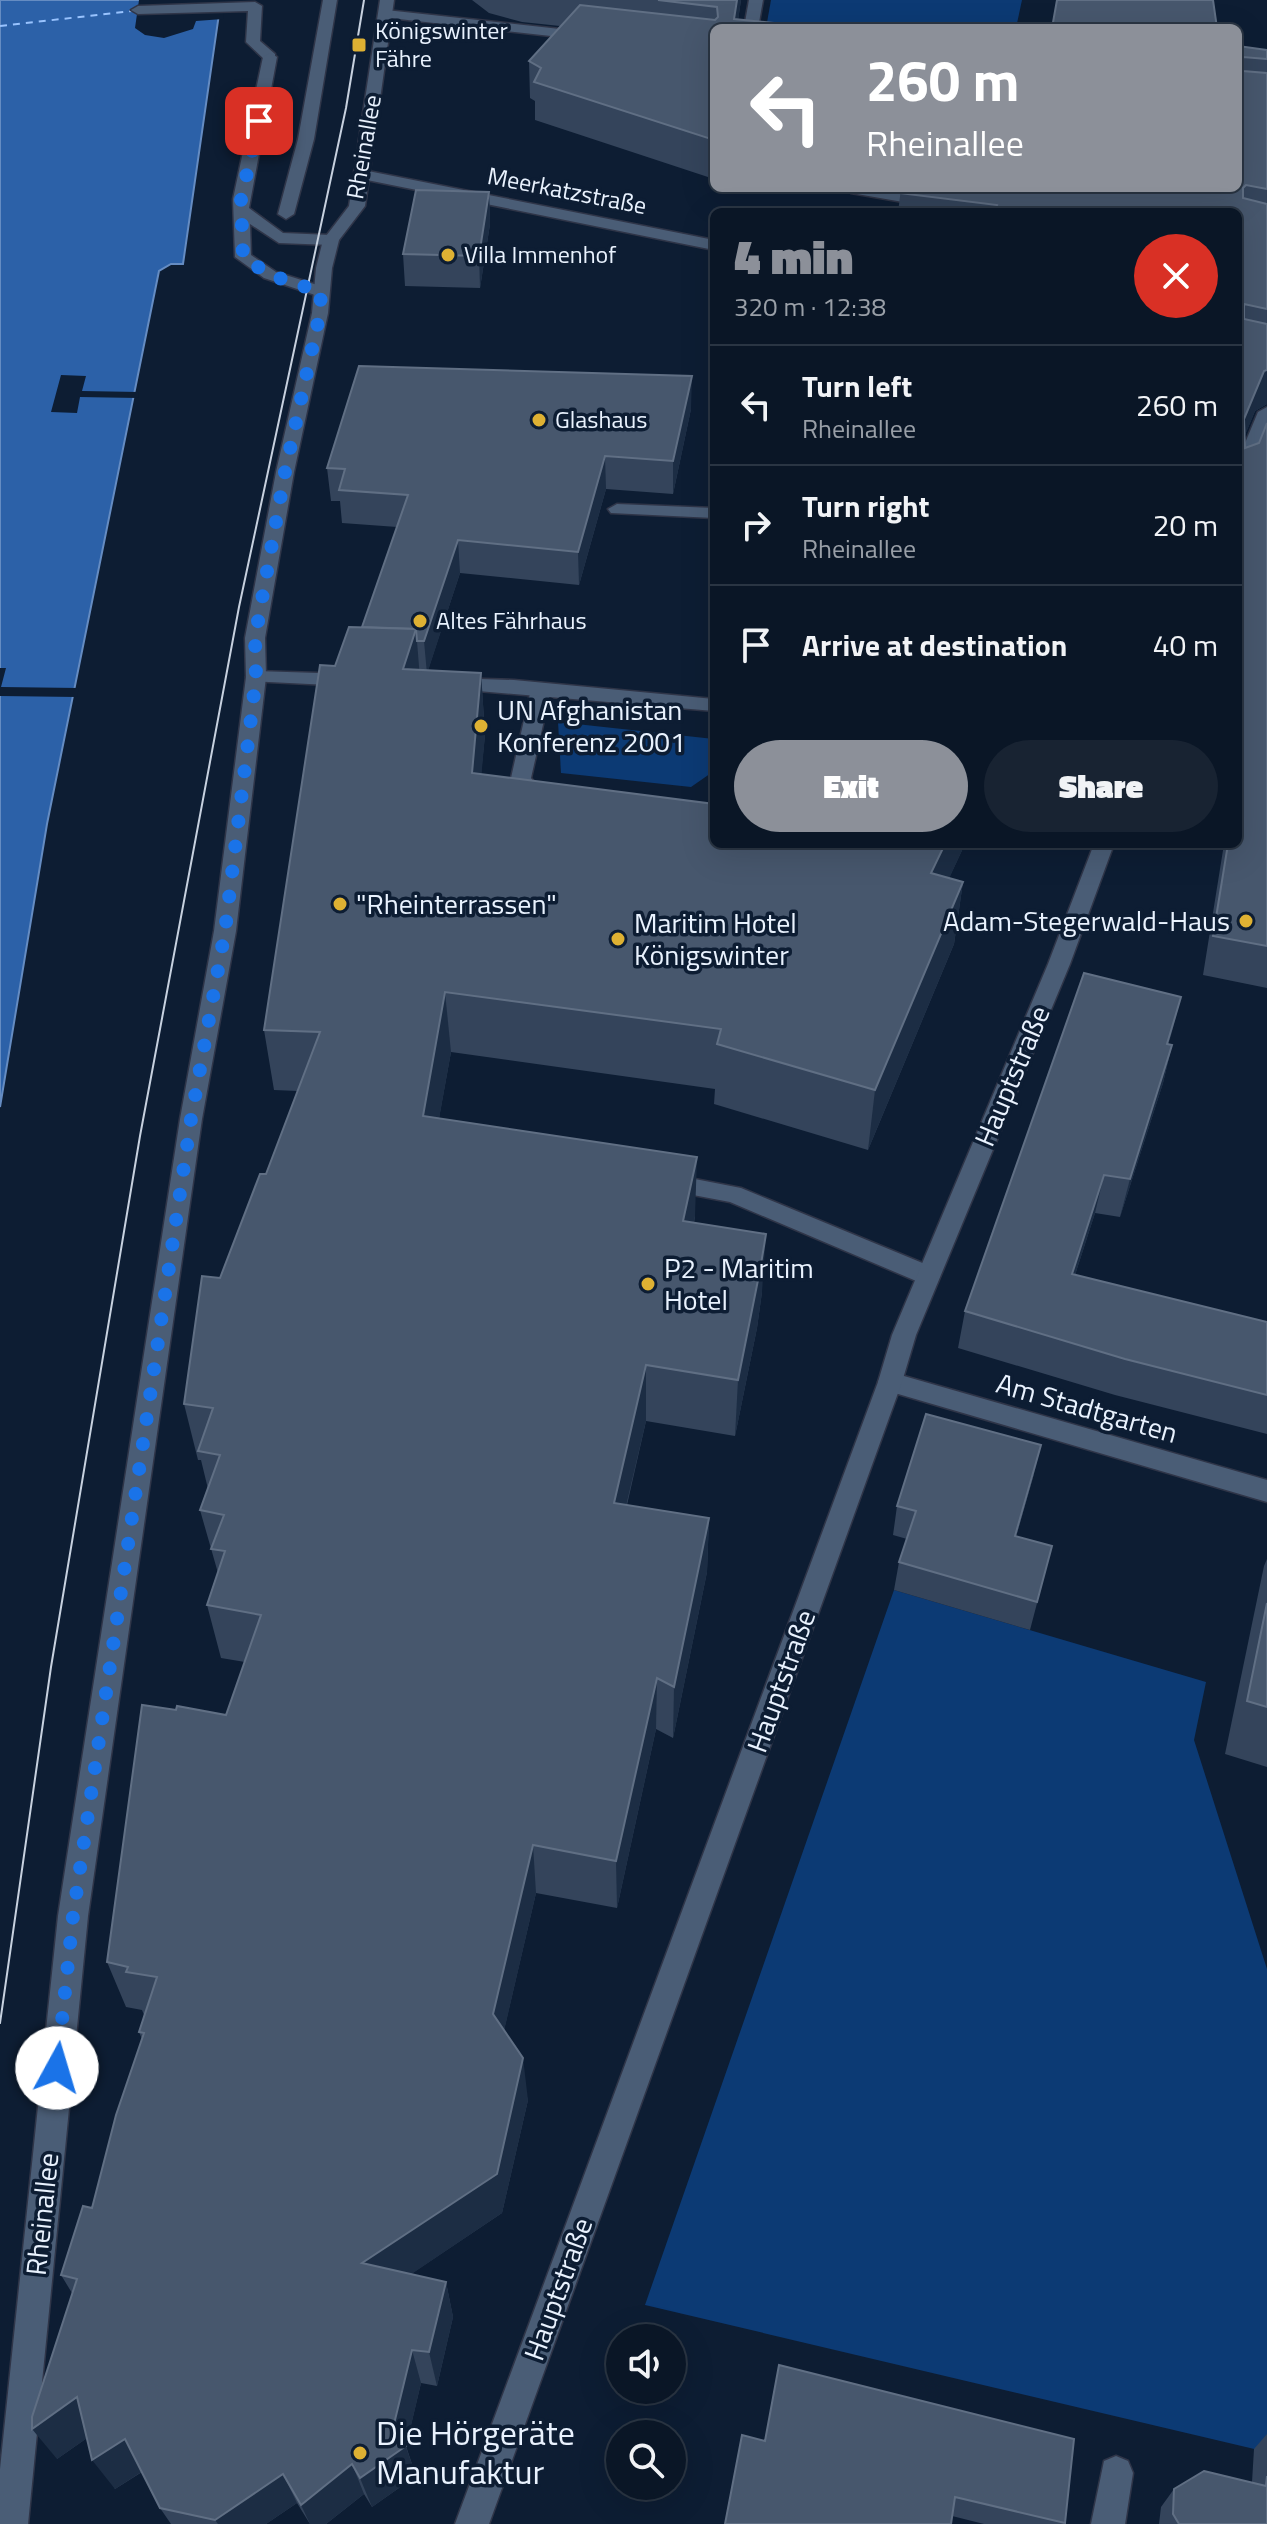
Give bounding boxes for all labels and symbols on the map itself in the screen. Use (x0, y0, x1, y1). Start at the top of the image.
place label: Königswinter Fähre (375, 12, 508, 76)
marker: Königswinter Fähre (350, 36, 368, 54)
pin (225, 87, 293, 155)
street label: Rheinallee (336, 92, 390, 202)
street label: Meerkatzstraße (485, 157, 650, 223)
place label: Villa Immenhof (464, 236, 616, 272)
marker: Villa Immenhof (439, 246, 457, 264)
place label: Glashaus (555, 401, 647, 437)
marker: Glashaus (530, 411, 548, 429)
place label: Altes Fährhaus (436, 602, 587, 638)
marker: Altes Fährhaus (411, 612, 429, 630)
place label: UN Afghanistan Konferenz 2001 (497, 688, 686, 763)
marker: UN Afghanistan Konferenz 2001 (472, 717, 490, 735)
place label: "Rheinterrassen" (356, 882, 557, 925)
marker: "Rheinterrassen" (331, 895, 349, 913)
place label: Adam-Stegerwald-Haus (943, 899, 1230, 942)
place label: Maritim Hotel Königswinter (634, 901, 797, 976)
marker: Adam-Stegerwald-Haus (1237, 912, 1255, 930)
marker: Maritim Hotel Königswinter (609, 930, 627, 948)
street label: Hauptstraße (963, 999, 1060, 1153)
place label: P2 - Maritim Hotel (664, 1246, 814, 1321)
marker: P2 - Maritim Hotel (639, 1275, 657, 1293)
street label: Am Stadtgarten (991, 1361, 1183, 1454)
street label: Hauptstraße (735, 1603, 826, 1758)
position arrow (15, 2026, 99, 2110)
street label: Rheinallee (14, 2151, 69, 2277)
street label: Hauptstraße (512, 2211, 603, 2366)
place label: Die Hörgeräte Manufaktur (376, 2406, 575, 2497)
marker: Die Hörgeräte Manufaktur (351, 2444, 369, 2462)

